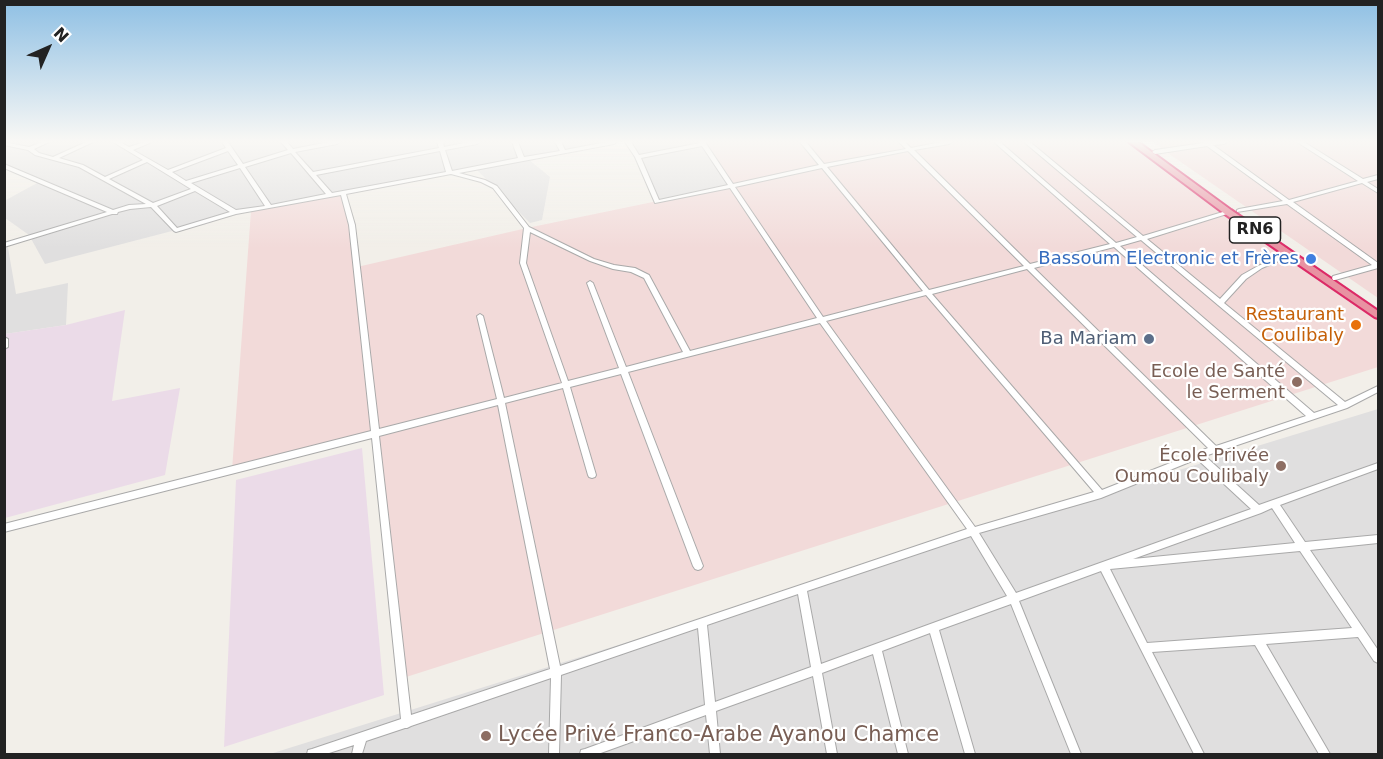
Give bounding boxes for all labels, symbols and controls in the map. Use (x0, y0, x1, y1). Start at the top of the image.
north arrow (18, 18, 78, 78)
text: N (50, 23, 73, 46)
road number: RN6 (1230, 217, 1280, 243)
place label: Bassoum Electronic et Frères (1038, 248, 1299, 270)
marker: Bassoum Electronic et Frères (1304, 252, 1318, 266)
place label: Restaurant Coulibaly (1245, 304, 1344, 346)
marker: Restaurant Coulibaly (1349, 318, 1363, 332)
place label: Ba Mariam (1040, 328, 1137, 350)
marker: Ba Mariam (1142, 332, 1156, 346)
place label: Ecole de Santé le Serment (1151, 361, 1285, 404)
marker: Ecole de Santé le Serment (1290, 375, 1304, 389)
place label: École Privée Oumou Coulibaly (1115, 445, 1269, 488)
marker: École Privée Oumou Coulibaly (1274, 459, 1288, 473)
place label: Lycée Privé Franco-Arabe Ayanou Chamce (498, 723, 939, 749)
marker: Lycée Privé Franco-Arabe Ayanou Chamce (479, 729, 493, 743)

